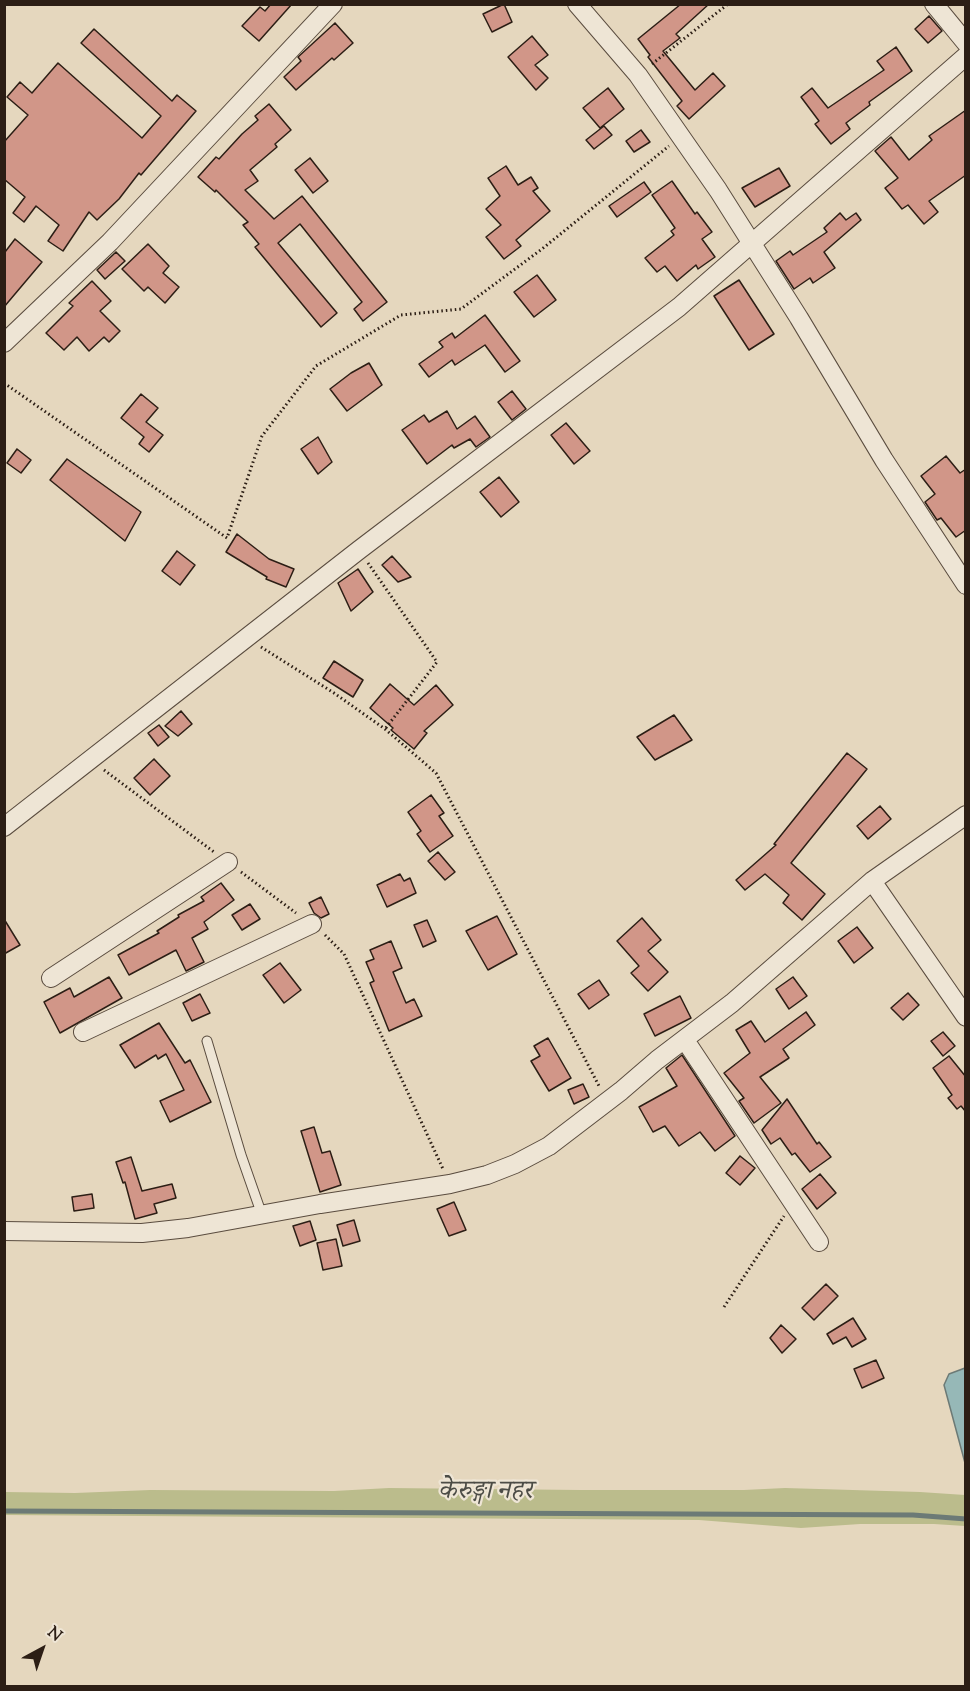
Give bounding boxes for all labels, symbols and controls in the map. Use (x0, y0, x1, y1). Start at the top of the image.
water label: केेरुङ्गा नहर (438, 1478, 532, 1510)
north arrow (12, 1619, 72, 1679)
text: N (42, 1622, 66, 1648)

